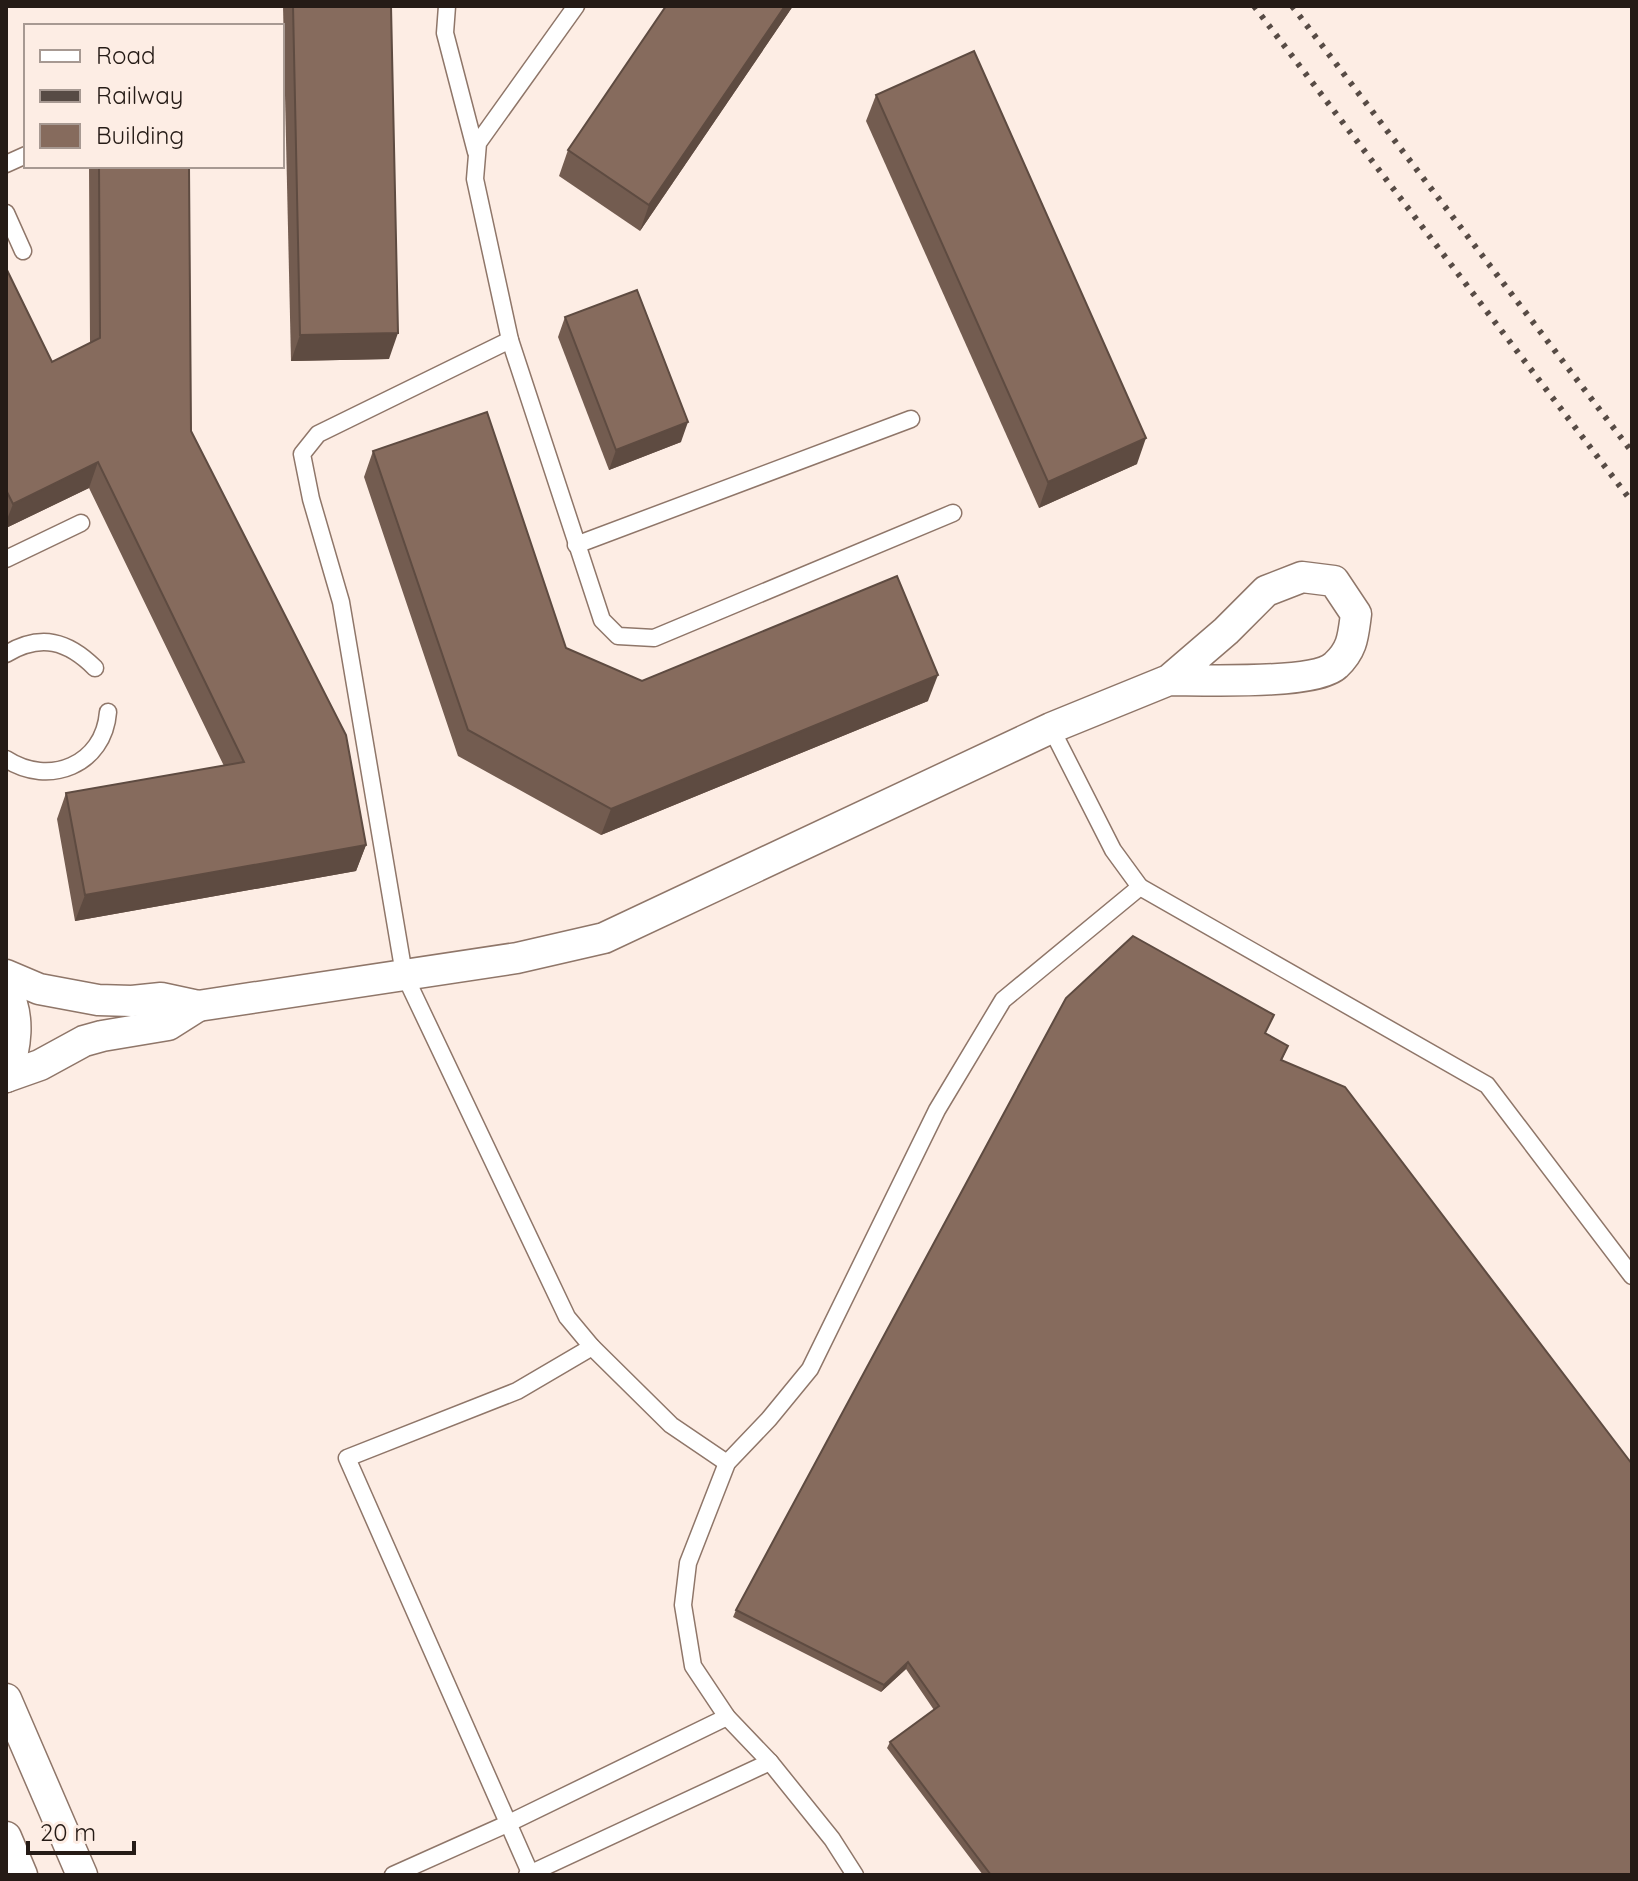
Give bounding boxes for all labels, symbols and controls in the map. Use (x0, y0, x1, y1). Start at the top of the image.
legend (24, 24, 284, 168)
text: Road (96, 40, 156, 70)
text: Railway (96, 80, 183, 110)
text: Building (96, 120, 184, 150)
scale bar (28, 1805, 134, 1855)
text: 20 m (40, 1817, 96, 1847)

